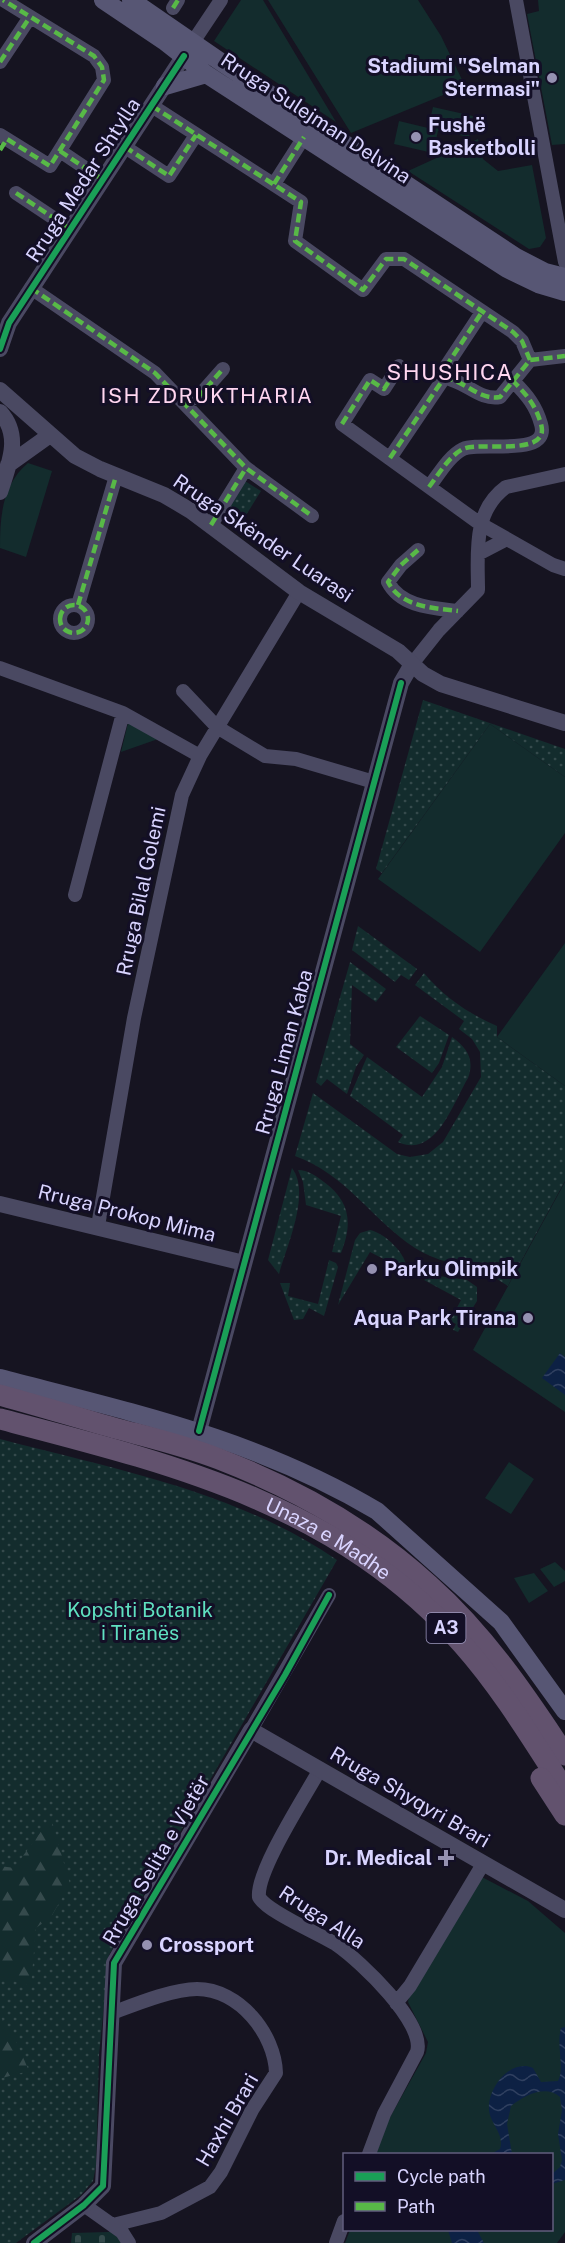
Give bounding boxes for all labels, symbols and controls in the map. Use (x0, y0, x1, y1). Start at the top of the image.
street label: Rruga Sulejman Delvina (217, 48, 415, 188)
place label: Stadiumi "Selman Stermasi" (367, 54, 540, 101)
marker: Stadiumi "Selman Stermasi" (545, 71, 559, 85)
street label: Rruga Medar Shtylla (21, 93, 145, 267)
place label: Fushë Basketbolli (428, 113, 536, 160)
marker: Fushë Basketbolli (409, 130, 423, 144)
district label: SHUSHICA (386, 359, 514, 385)
district label: ISH ZDRUKTHARIA (100, 383, 314, 408)
street label: Rruga Skënder Luarasi (169, 469, 357, 607)
street label: Rruga Bilal Golemi (111, 804, 171, 978)
street label: Rruga Liman Kaba (250, 967, 318, 1137)
street label: Rruga Prokop Mima (36, 1179, 218, 1247)
place label: Parku Olimpik (384, 1257, 518, 1281)
marker: Parku Olimpik (365, 1262, 379, 1276)
place label: Aqua Park Tirana (353, 1306, 516, 1330)
marker: Aqua Park Tirana (521, 1311, 535, 1325)
street label: Unaza e Madhe (262, 1492, 396, 1585)
park label: Kopshti Botanik i Tiranës (67, 1598, 213, 1645)
road number: A3 (426, 1613, 466, 1643)
street label: Rruga Shyqyri Brari (326, 1741, 494, 1853)
street label: Rruga Selita e Vjetër (98, 1771, 215, 1949)
place label: Dr. Medical (325, 1846, 432, 1870)
marker: Dr. Medical (437, 1849, 455, 1867)
street label: Rruga Alla (274, 1880, 370, 1954)
place label: Crossport (159, 1933, 254, 1957)
marker: Crossport (140, 1938, 154, 1952)
street label: Haxhi Brari (191, 2069, 263, 2171)
legend (343, 2153, 553, 2231)
text: Cycle path (397, 2166, 486, 2187)
text: Path (397, 2196, 435, 2217)

